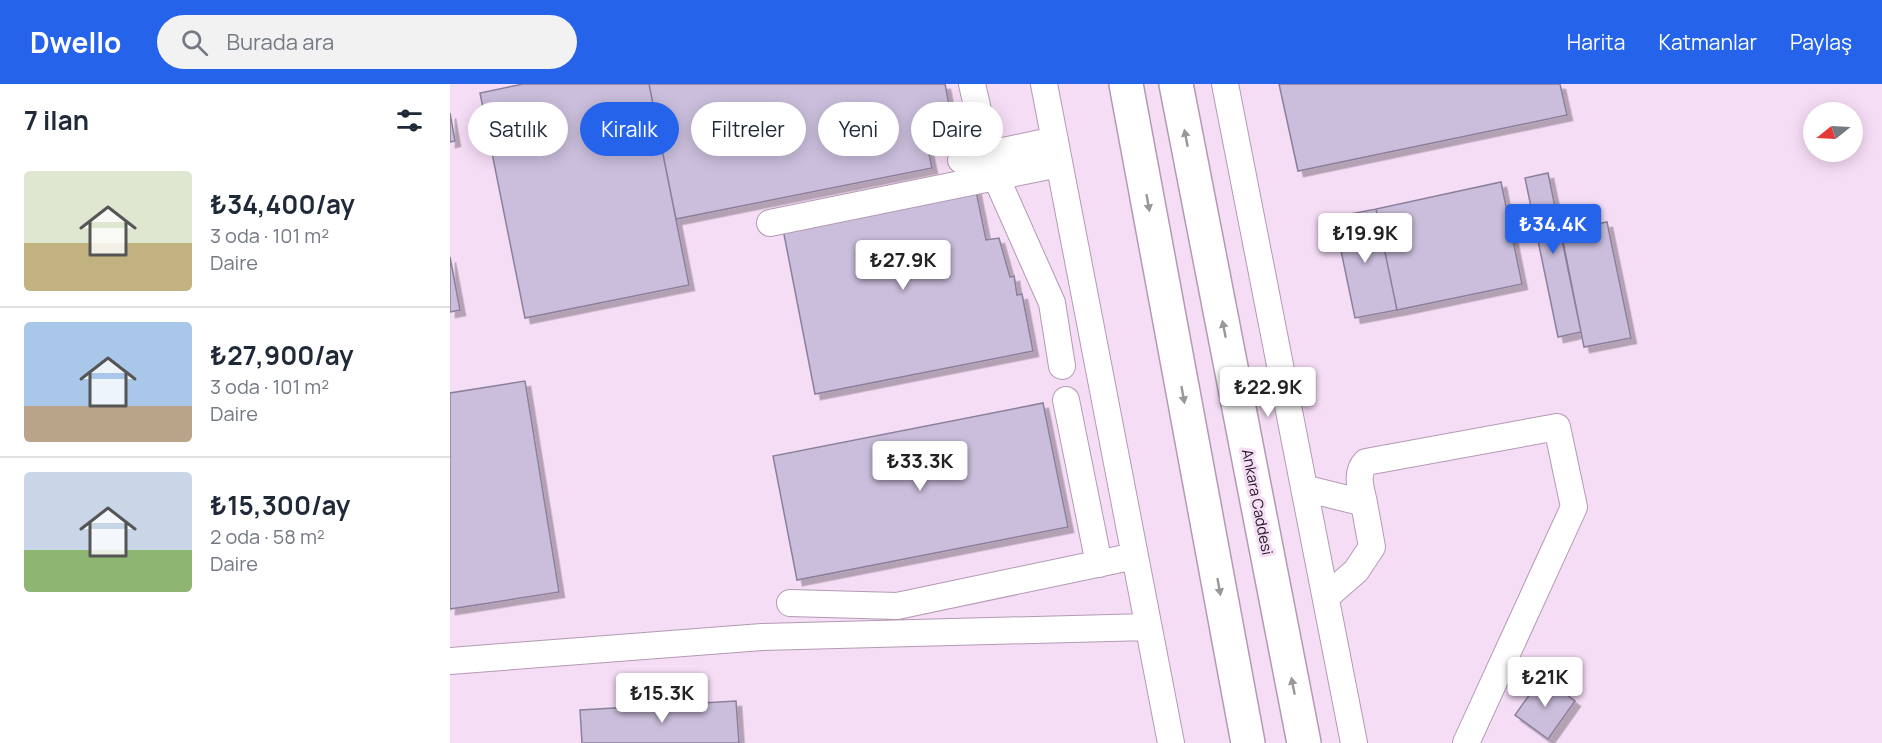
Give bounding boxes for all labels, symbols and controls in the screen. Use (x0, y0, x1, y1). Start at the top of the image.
search box (157, 15, 577, 69)
text: Dwello (30, 23, 121, 61)
icon: search (178, 26, 211, 59)
text: Burada ara (226, 27, 334, 57)
text: Harita (1567, 28, 1625, 56)
text: Katmanlar (1658, 28, 1757, 56)
text: Paylaş (1790, 28, 1852, 56)
text: 7 ilan (24, 102, 89, 138)
chip: Satılık (468, 102, 568, 156)
chip: Kiralık (580, 102, 679, 156)
chip: Filtreler (691, 102, 806, 156)
chip: Yeni (818, 102, 899, 156)
chip: Daire (911, 102, 1003, 156)
north arrow (1803, 102, 1863, 162)
map controls (1803, 102, 1863, 162)
icon: filters (393, 104, 426, 137)
one-way arrow (1181, 128, 1190, 147)
text: ₺34,400/ay (210, 186, 355, 222)
one-way arrow (1144, 194, 1153, 213)
icon: home (72, 195, 144, 267)
pin: ₺34.4K (1504, 204, 1602, 255)
text: ₺34.4K (1519, 210, 1587, 237)
pin: ₺19.9K (1316, 213, 1414, 264)
text: ₺19.9K (1332, 219, 1398, 246)
text: 3 oda · 101 m² (210, 222, 329, 249)
pin: ₺27.9K (854, 240, 952, 291)
text: ₺27.9K (870, 246, 936, 273)
text: Daire (210, 249, 258, 276)
one-way arrow (1218, 320, 1228, 339)
text: ₺27,900/ay (210, 337, 354, 373)
icon: home (72, 346, 144, 418)
pin: ₺22.9K (1219, 367, 1317, 418)
text: 3 oda · 101 m² (210, 373, 329, 400)
text: ₺22.9K (1234, 373, 1302, 400)
one-way arrow (1179, 386, 1188, 405)
text: Daire (210, 400, 258, 427)
pin: ₺33.3K (871, 441, 969, 492)
text: ₺33.3K (886, 447, 954, 474)
street label: Ankara Caddesi (1237, 447, 1278, 557)
text: ₺15,300/ay (210, 487, 350, 523)
icon: home (72, 496, 144, 568)
text: 2 oda · 58 m² (210, 523, 325, 550)
text: Daire (210, 550, 258, 577)
one-way arrow (1215, 578, 1224, 597)
pin: ₺21K (1509, 657, 1581, 708)
text: ₺21K (1522, 663, 1568, 690)
pin: ₺15.3K (613, 673, 711, 724)
one-way arrow (1288, 676, 1297, 695)
text: ₺15.3K (630, 679, 694, 706)

